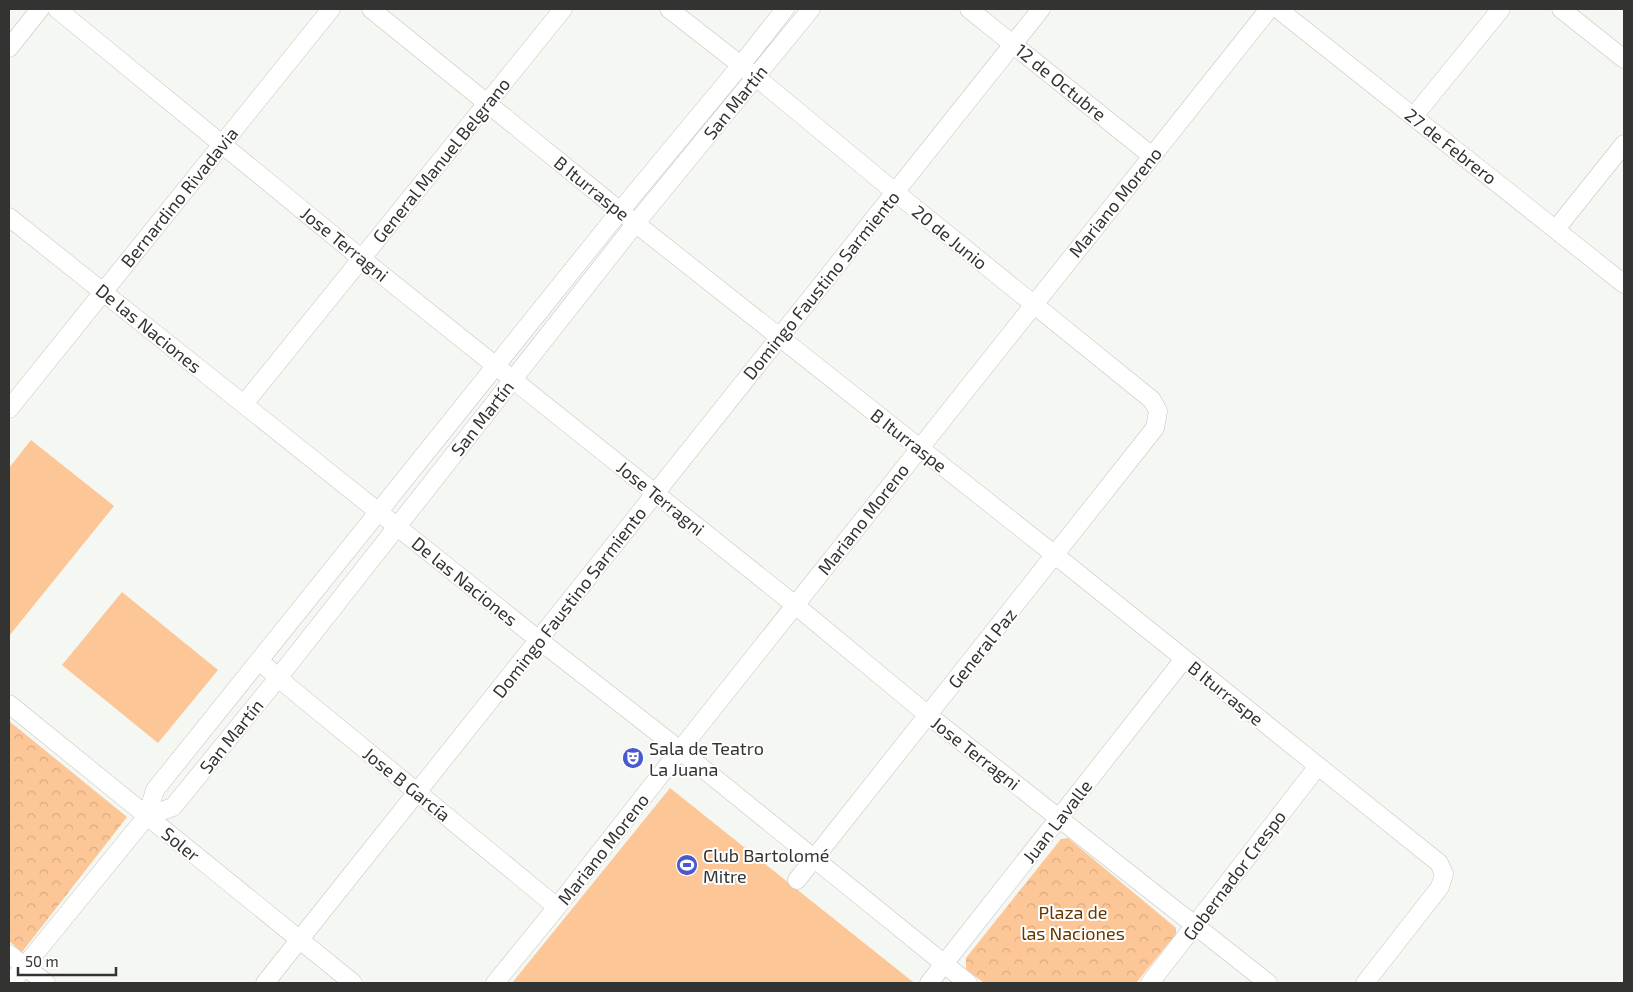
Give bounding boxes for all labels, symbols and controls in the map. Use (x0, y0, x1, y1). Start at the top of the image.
street label: 12 de Octubre (1011, 39, 1111, 125)
street label: San Martín (698, 60, 772, 144)
street label: General Manuel Belgrano (368, 73, 514, 247)
street label: 27 de Febrero (1401, 103, 1501, 189)
street label: Bernardino Rivadavia (116, 123, 242, 271)
street label: Mariano Moreno (1064, 143, 1166, 261)
street label: B Iturraspe (550, 151, 634, 225)
street label: Domingo Faustino Sarmiento (738, 186, 904, 384)
street label: 20 de Junio (908, 200, 992, 274)
street label: Jose Terragni (297, 202, 393, 286)
street label: De las Naciones (92, 279, 206, 377)
street label: San Martín (446, 376, 518, 460)
street label: B Iturraspe (867, 403, 951, 477)
street label: Jose Terragni (613, 456, 709, 540)
street label: Mariano Moreno (813, 459, 913, 579)
street label: Domingo Faustino Sarmiento (488, 502, 650, 702)
street label: De las Naciones (408, 532, 522, 630)
street label: General Paz (943, 603, 1021, 693)
street label: B Iturraspe (1184, 656, 1268, 730)
street label: San Martín (194, 694, 268, 778)
street label: Jose Terragni (927, 712, 1025, 794)
place label: Sala de Teatro La Juana (649, 737, 764, 780)
street label: Jose B García (359, 742, 455, 826)
theatre icon: Sala de Teatro La Juana (621, 746, 645, 770)
street label: Juan Lavalle (1018, 775, 1096, 867)
street label: Mariano Moreno (553, 789, 653, 909)
street label: Gobernador Crespo (1178, 806, 1290, 944)
street label: Soler (158, 822, 204, 866)
place label: Club Bartolomé Mitre (703, 844, 830, 887)
sports icon: Club Bartolomé Mitre (675, 853, 699, 877)
park label: Plaza de las Naciones (1021, 901, 1125, 944)
scale bar (18, 944, 115, 976)
text: 50 m (25, 952, 59, 970)

